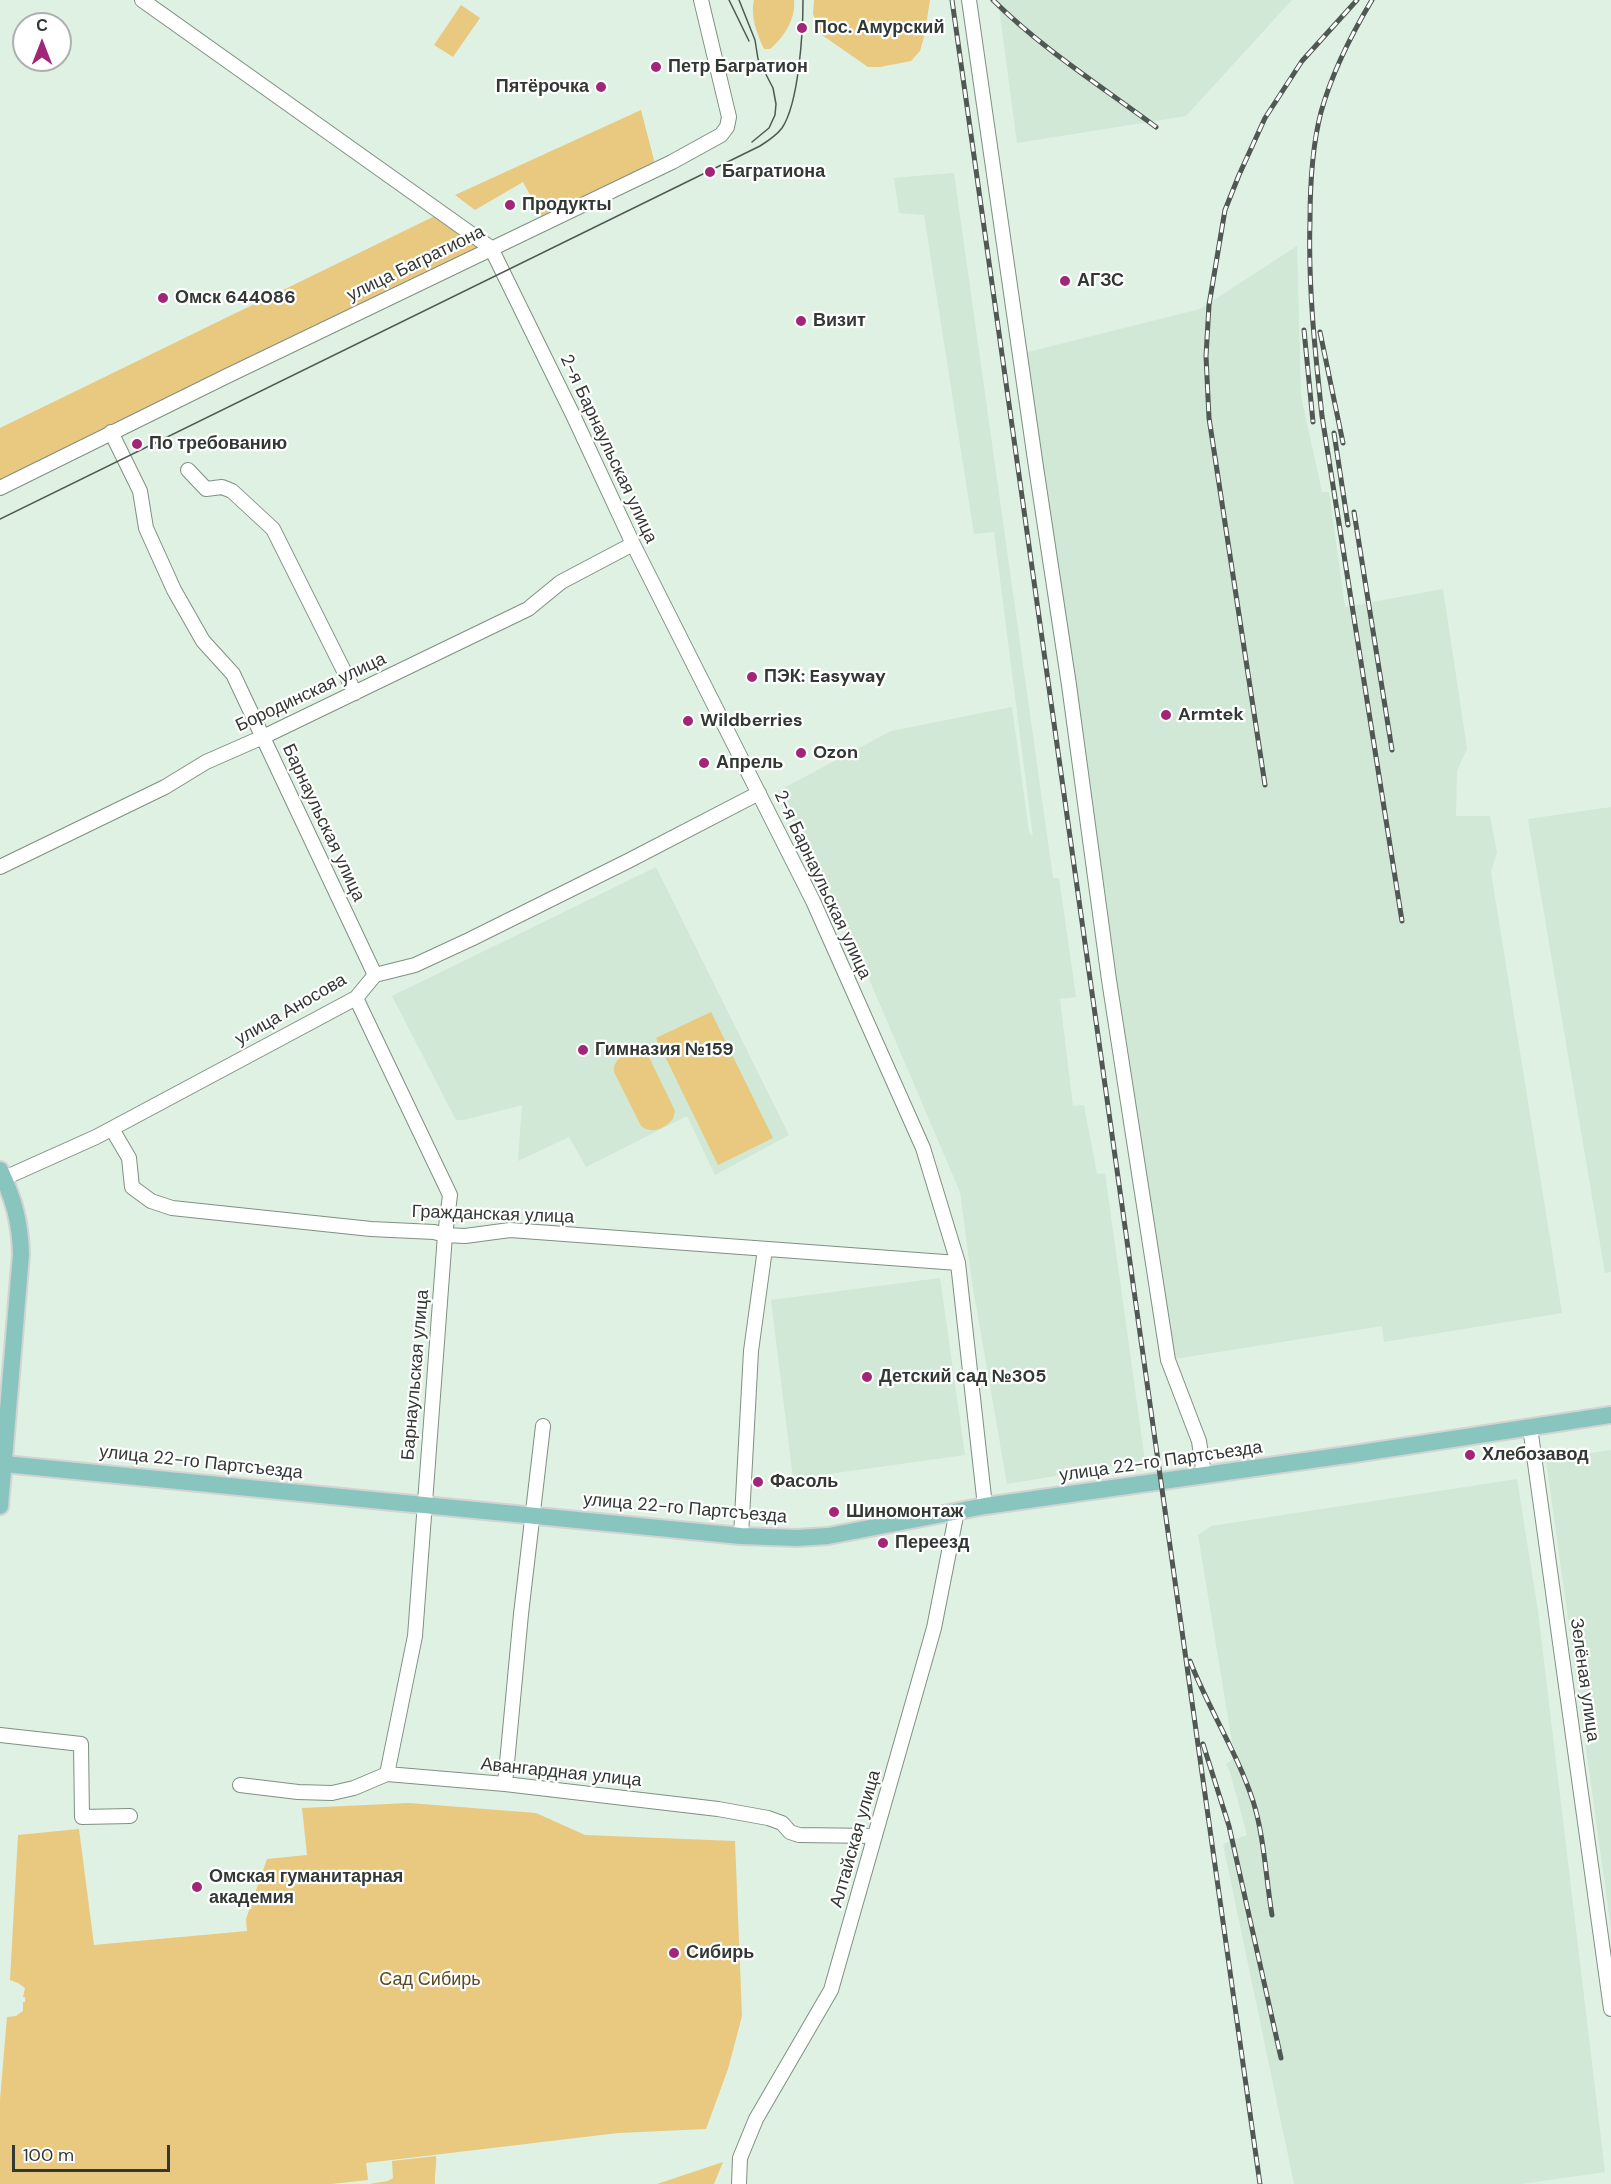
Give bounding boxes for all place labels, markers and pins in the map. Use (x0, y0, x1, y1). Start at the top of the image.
place label: Пос. Амурский (814, 17, 944, 39)
marker: Пос. Амурский (795, 21, 809, 35)
place label: Петр Багратион (668, 56, 808, 78)
marker: Петр Багратион (649, 60, 663, 74)
place label: Пятёрочка (496, 76, 589, 98)
marker: Пятёрочка (594, 80, 608, 94)
place label: Багратиона (722, 161, 825, 183)
marker: Багратиона (703, 165, 717, 179)
place label: Продукты (522, 194, 612, 216)
marker: Продукты (503, 198, 517, 212)
place label: АГЗС (1077, 270, 1124, 292)
marker: АГЗС (1058, 274, 1072, 288)
place label: Омск 644086 (175, 287, 296, 309)
marker: Омск 644086 (156, 291, 170, 305)
place label: Визит (813, 310, 866, 332)
marker: Визит (794, 314, 808, 328)
place label: По требованию (149, 433, 287, 455)
marker: По требованию (130, 437, 144, 451)
place label: ПЭК: Easyway (764, 666, 886, 688)
marker: ПЭК: Easyway (745, 670, 759, 684)
place label: Armtek (1178, 704, 1244, 726)
marker: Armtek (1159, 708, 1173, 722)
place label: Wildberries (700, 710, 803, 732)
marker: Wildberries (681, 714, 695, 728)
place label: Ozon (813, 742, 858, 764)
marker: Ozon (794, 746, 808, 760)
place label: Апрель (716, 752, 783, 774)
marker: Апрель (697, 756, 711, 770)
place label: Гимназия №159 (595, 1039, 734, 1061)
marker: Гимназия №159 (576, 1043, 590, 1057)
place label: Детский сад №305 (879, 1366, 1046, 1388)
marker: Детский сад №305 (860, 1370, 874, 1384)
place label: Хлебозавод (1482, 1444, 1589, 1466)
marker: Хлебозавод (1463, 1448, 1477, 1462)
place label: Фасоль (770, 1471, 838, 1493)
marker: Фасоль (751, 1475, 765, 1489)
place label: Шиномонтаж (846, 1501, 963, 1523)
marker: Шиномонтаж (827, 1505, 841, 1519)
place label: Переезд (895, 1532, 969, 1554)
marker: Переезд (876, 1536, 890, 1550)
place label: Омская гуманитарная академия (209, 1866, 403, 1908)
marker: Омская гуманитарная академия (190, 1880, 204, 1894)
place label: Сибирь (686, 1942, 754, 1964)
marker: Сибирь (667, 1946, 681, 1960)

